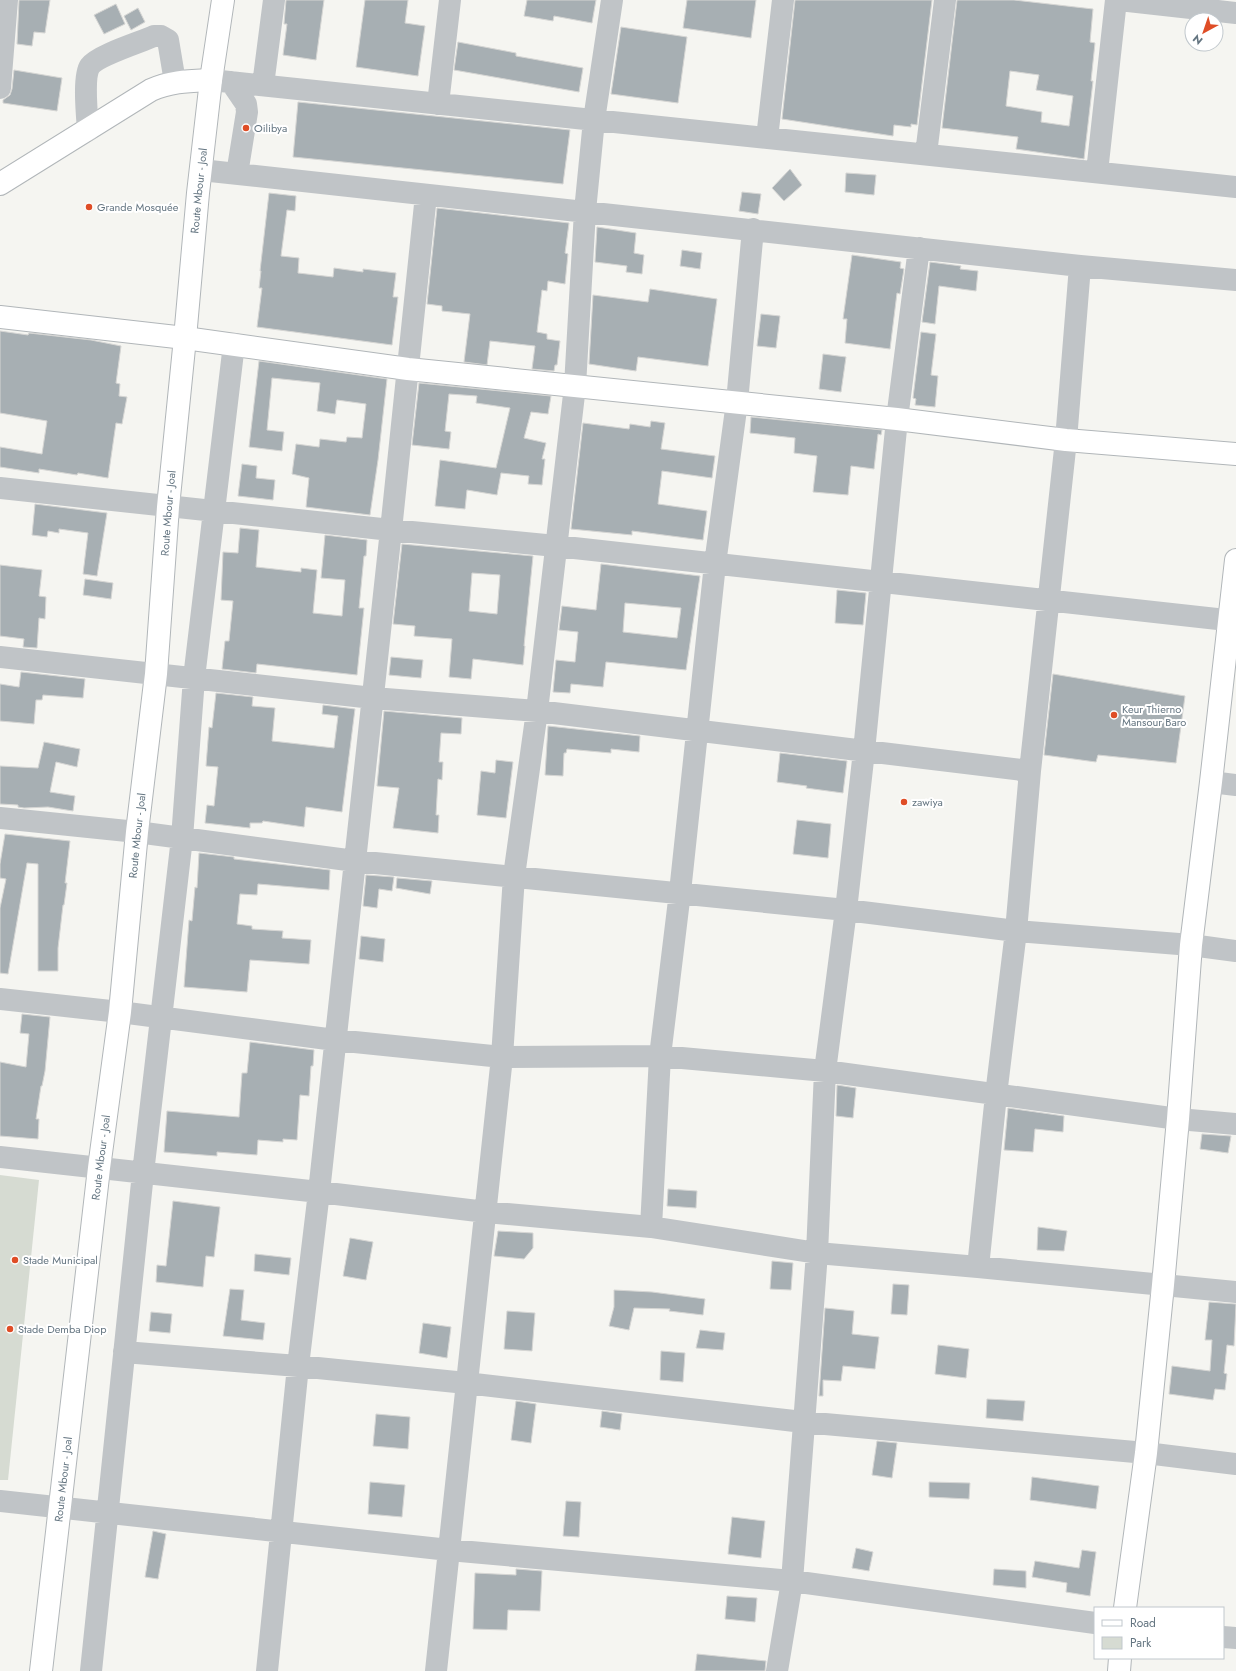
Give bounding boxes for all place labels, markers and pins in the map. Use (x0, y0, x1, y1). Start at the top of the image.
place label: Oilibya (254, 120, 287, 136)
marker: Oilibya (241, 123, 251, 133)
place label: Grande Mosquée (97, 199, 179, 215)
marker: Grande Mosquée (84, 202, 94, 212)
place label: Keur Thierno Mansour Baro (1122, 701, 1186, 730)
marker: Keur Thierno Mansour Baro (1109, 710, 1119, 720)
place label: zawiya (912, 794, 943, 810)
marker: zawiya (899, 797, 909, 807)
place label: Stade Municipal (23, 1252, 98, 1268)
marker: Stade Municipal (10, 1255, 20, 1265)
place label: Stade Demba Diop (18, 1321, 106, 1337)
marker: Stade Demba Diop (5, 1324, 15, 1334)

